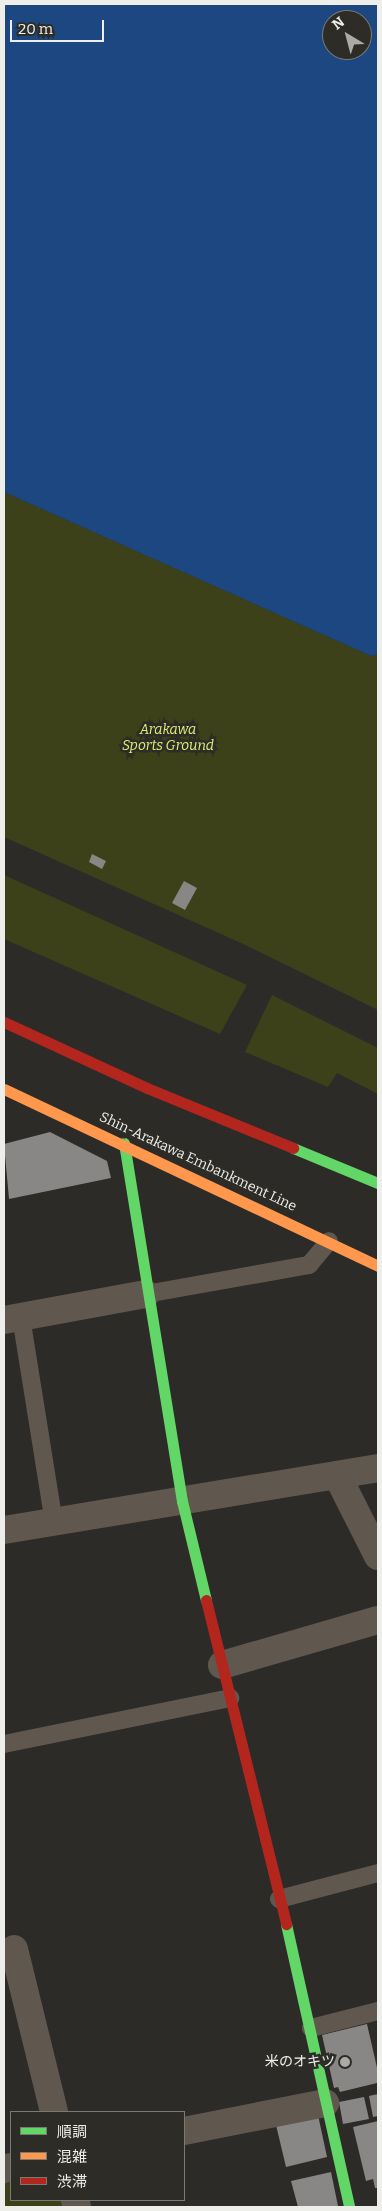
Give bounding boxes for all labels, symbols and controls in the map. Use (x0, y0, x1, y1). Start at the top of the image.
scale bar (12, 10, 106, 42)
north arrow (322, 10, 372, 60)
text: N (329, 13, 348, 33)
text: 20 m (18, 20, 53, 38)
park label: Arakawa Sports Ground (122, 722, 214, 754)
street label: Shin-Arakawa Embankment Line (97, 1109, 299, 1215)
place label: 米のオキツ (265, 2054, 335, 2070)
marker: 米のオキツ (339, 2056, 351, 2068)
legend (10, 2111, 185, 2201)
text: 順調 (57, 2123, 87, 2141)
text: 混雑 (57, 2148, 87, 2166)
text: 渋滞 (57, 2173, 87, 2191)

